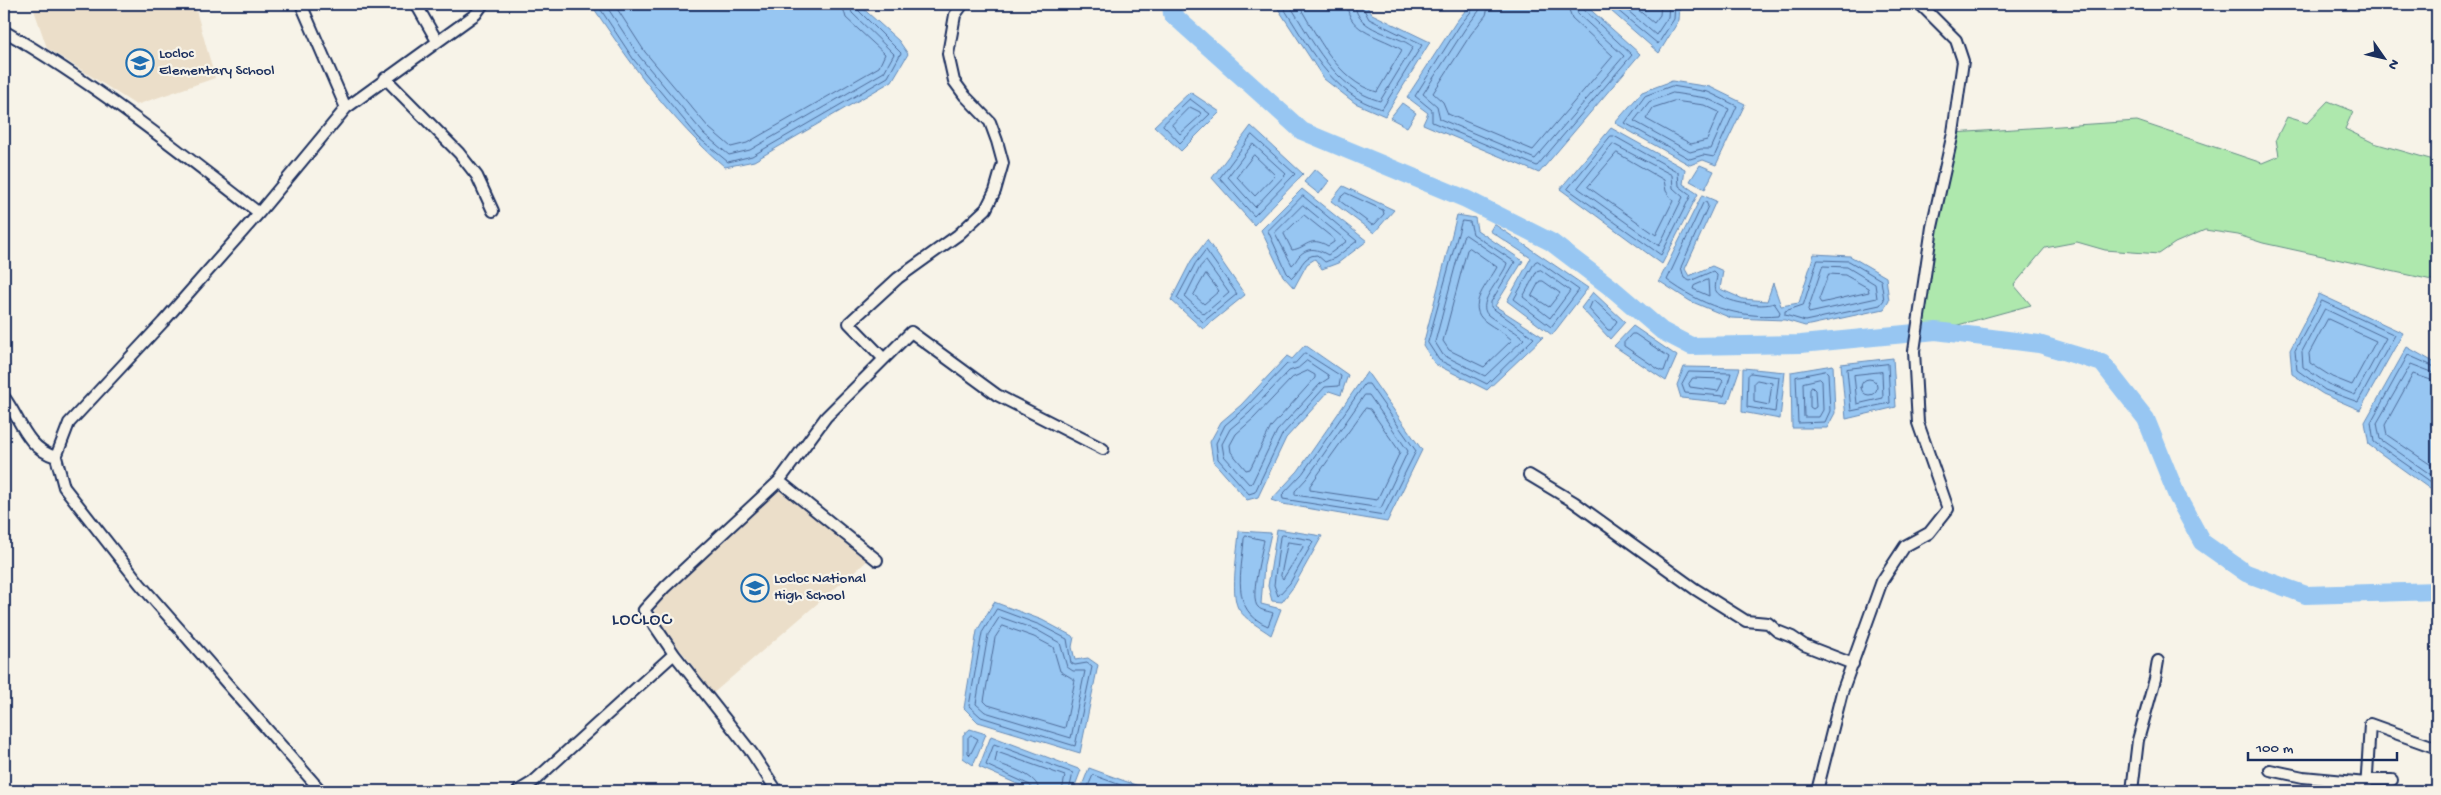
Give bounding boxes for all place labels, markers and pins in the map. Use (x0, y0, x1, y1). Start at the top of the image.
place label: Locloc Elementary School (159, 45, 275, 80)
school or university icon: Locloc Elementary School (125, 48, 155, 78)
place label: Locloc National High School (774, 570, 866, 605)
school or university icon: Locloc National High School (740, 573, 770, 603)

